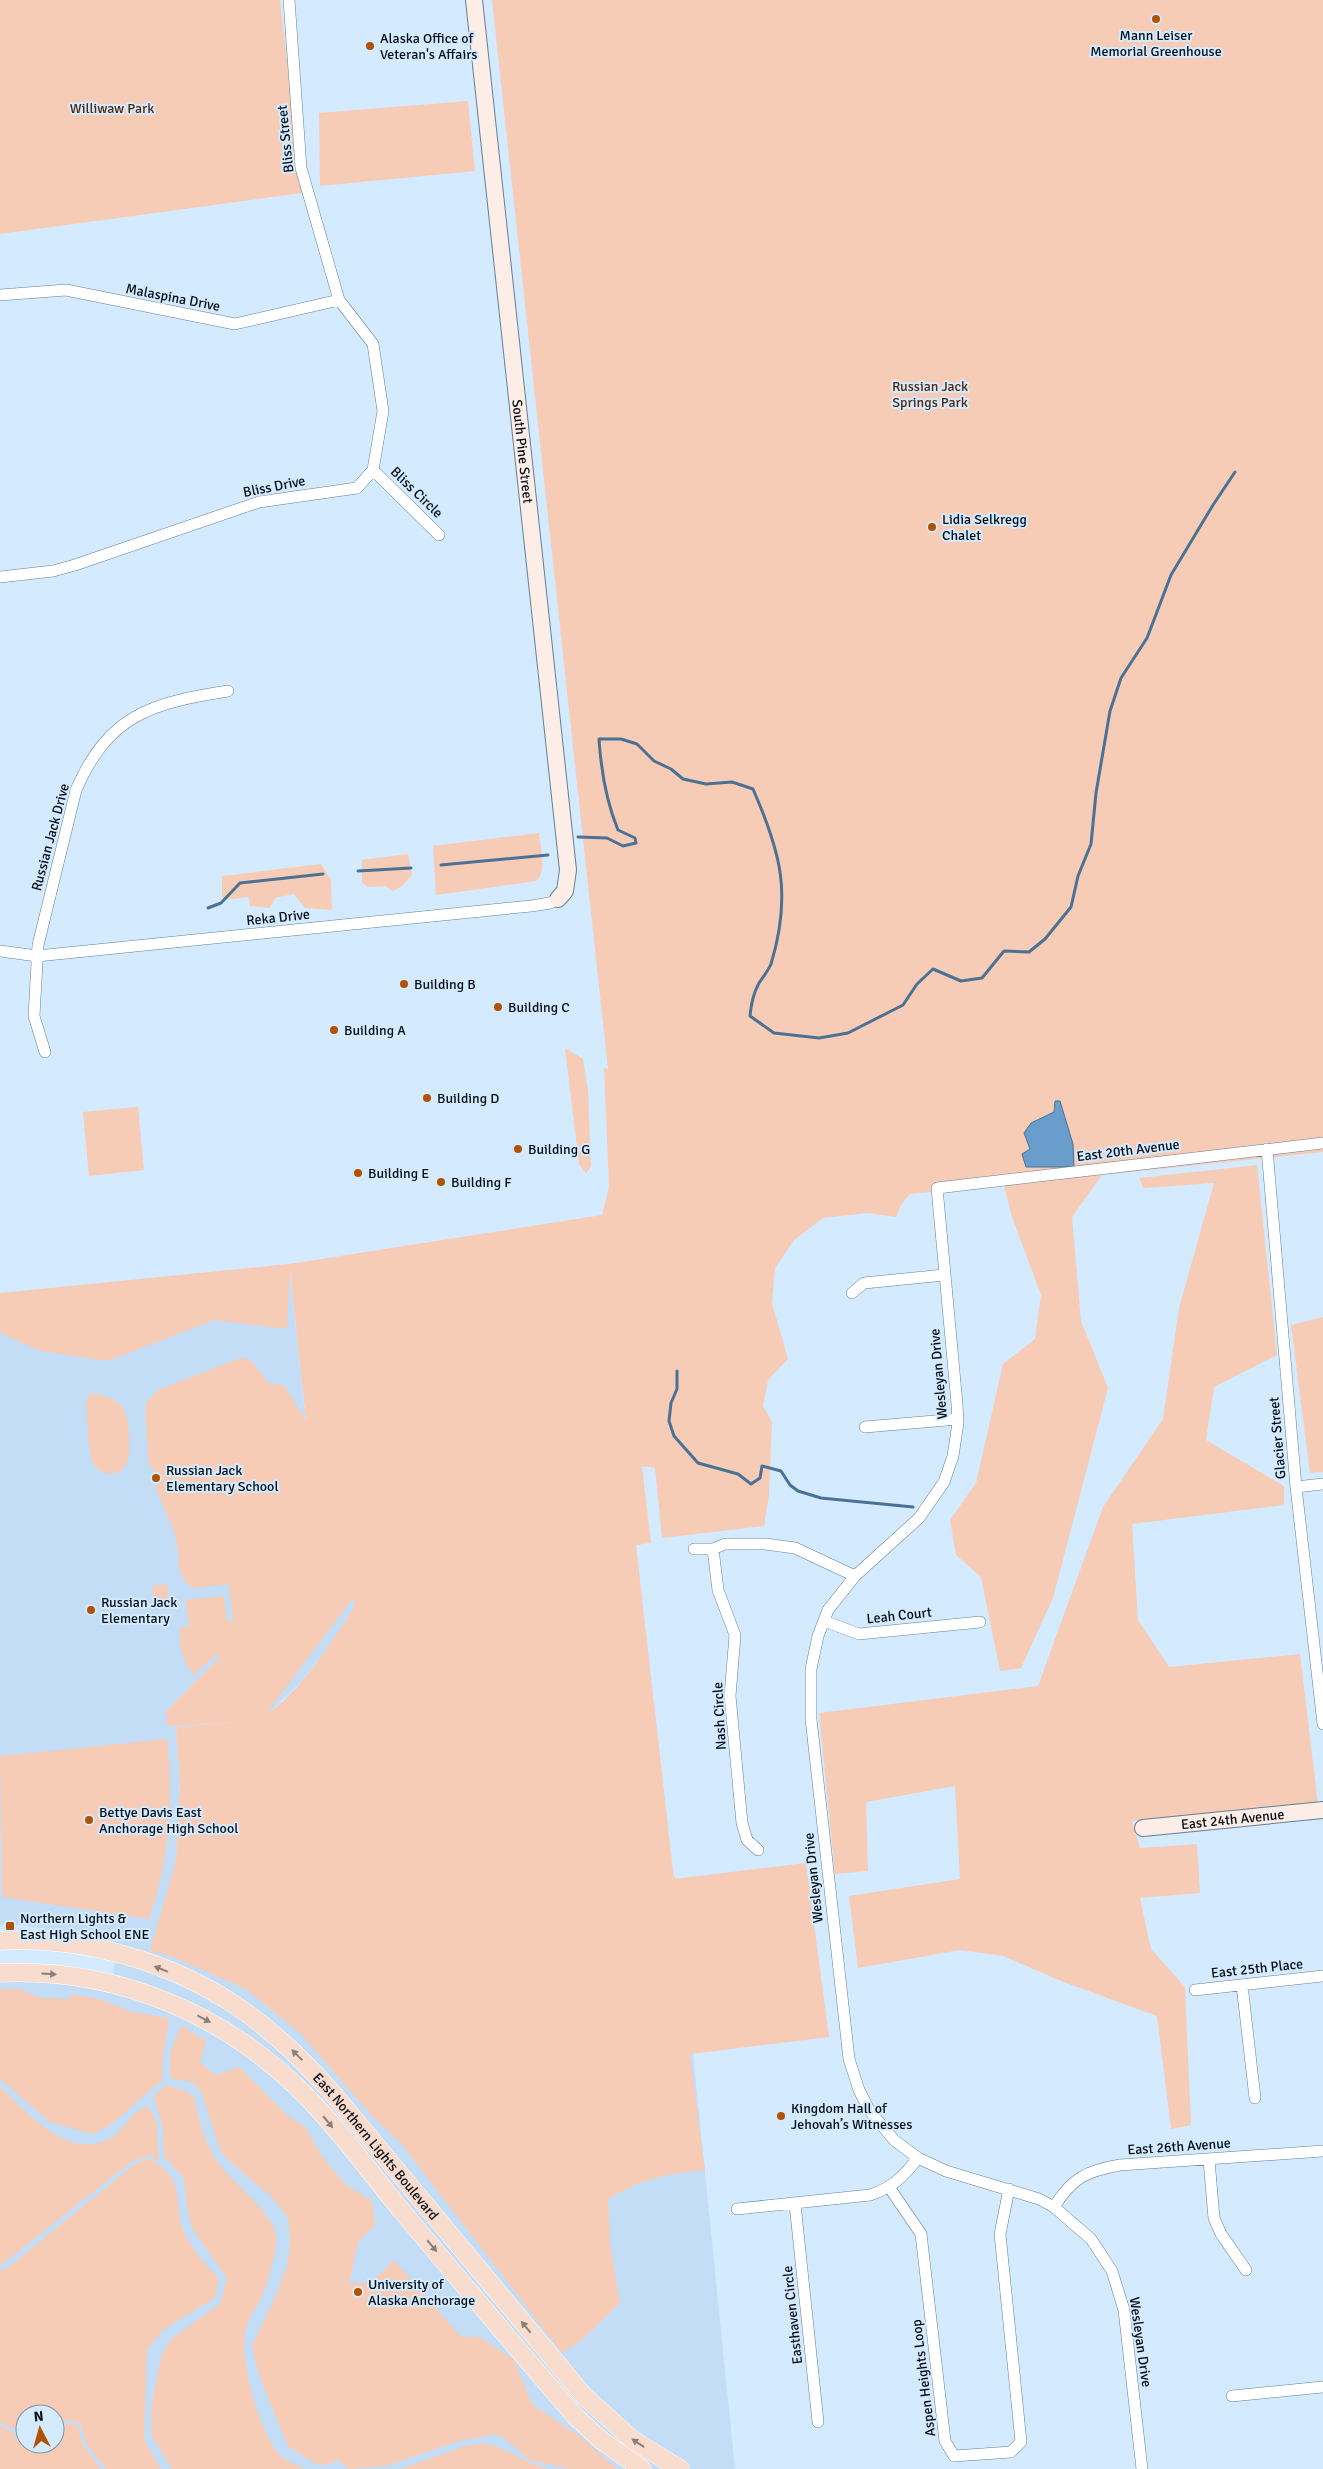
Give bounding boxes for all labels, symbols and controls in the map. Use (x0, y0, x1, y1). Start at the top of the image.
marker: Mann Leiser Memorial Greenhouse (1150, 13, 1162, 25)
place label: Mann Leiser Memorial Greenhouse (1090, 27, 1222, 60)
place label: Alaska Office of Veteran's Affairs (380, 30, 478, 63)
marker: Alaska Office of Veteran's Affairs (364, 40, 376, 52)
park label: Williwaw Park (70, 100, 154, 117)
street label: Bliss Street (273, 104, 298, 174)
street label: Malaspina Drive (124, 280, 222, 315)
park label: Russian Jack Springs Park (892, 378, 968, 411)
street label: South Pine Street (508, 399, 536, 504)
street label: Bliss Circle (387, 463, 446, 522)
street label: Bliss Drive (242, 472, 307, 501)
place label: Lidia Selkregg Chalet (942, 511, 1027, 544)
marker: Lidia Selkregg Chalet (926, 521, 938, 533)
street label: Russian Jack Drive (28, 782, 73, 893)
street label: Reka Drive (245, 906, 311, 929)
place label: Building B (414, 976, 476, 993)
marker: Building B (398, 978, 410, 990)
place label: Building C (508, 999, 570, 1016)
marker: Building C (492, 1001, 504, 1013)
place label: Building A (344, 1022, 406, 1039)
marker: Building A (328, 1024, 340, 1036)
place label: Building D (437, 1090, 499, 1107)
marker: Building D (421, 1092, 433, 1104)
street label: East 20th Avenue (1076, 1136, 1180, 1165)
place label: Building G (528, 1141, 590, 1158)
marker: Building G (512, 1143, 524, 1155)
place label: Building E (368, 1165, 429, 1182)
marker: Building E (352, 1167, 364, 1179)
place label: Building F (451, 1174, 511, 1191)
marker: Building F (435, 1176, 447, 1188)
street label: Wesleyan Drive (926, 1328, 951, 1420)
street label: Glacier Street (1265, 1396, 1290, 1480)
place label: Russian Jack Elementary School (166, 1462, 279, 1495)
marker: Russian Jack Elementary School (150, 1472, 162, 1484)
place label: Russian Jack Elementary (101, 1594, 177, 1627)
marker: Russian Jack Elementary (85, 1604, 97, 1616)
street label: Leah Court (866, 1604, 933, 1627)
street label: Nash Circle (709, 1681, 730, 1750)
place label: Bettye Davis East Anchorage High School (99, 1804, 238, 1837)
street label: East 24th Avenue (1180, 1806, 1285, 1833)
marker: Bettye Davis East Anchorage High School (83, 1814, 95, 1826)
street label: Wesleyan Drive (800, 1832, 827, 1924)
place label: Northern Lights & East High School ENE (20, 1910, 150, 1943)
marker: Northern Lights & East High School ENE (4, 1920, 16, 1932)
street label: East 25th Place (1210, 1955, 1304, 1982)
one-way arrow (154, 1964, 168, 1972)
one-way arrow (41, 1970, 57, 1978)
one-way arrow (196, 2015, 211, 2023)
one-way arrow (292, 2050, 304, 2062)
street label: East Northern Lights Boulevard (309, 2069, 442, 2224)
place label: Kingdom Hall of Jehovah’s Witnesses (791, 2100, 912, 2133)
marker: Kingdom Hall of Jehovah’s Witnesses (775, 2110, 787, 2122)
one-way arrow (322, 2115, 333, 2128)
street label: East 26th Avenue (1127, 2134, 1231, 2159)
one-way arrow (426, 2240, 437, 2253)
street label: Easthaven Circle (779, 2265, 806, 2365)
place label: University of Alaska Anchorage (368, 2276, 475, 2309)
marker: University of Alaska Anchorage (352, 2286, 364, 2298)
street label: Wesleyan Drive (1126, 2296, 1155, 2388)
street label: Aspen Heights Loop (908, 2318, 939, 2438)
one-way arrow (520, 2321, 531, 2334)
north arrow (15, 2404, 65, 2454)
text: N (33, 2408, 44, 2426)
one-way arrow (631, 2439, 645, 2448)

